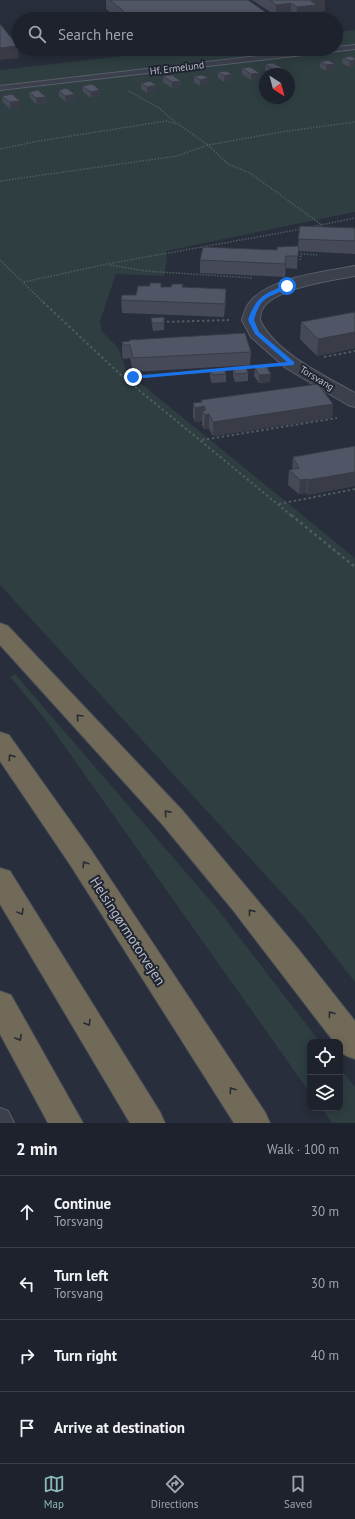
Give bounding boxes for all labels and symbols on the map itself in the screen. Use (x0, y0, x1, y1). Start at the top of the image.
street label: Hf. Ermelund (149, 58, 205, 78)
north arrow (259, 68, 295, 104)
route start (278, 277, 296, 295)
street label: Torsvang (297, 363, 337, 393)
route end (124, 368, 142, 386)
one-way arrow (77, 714, 84, 722)
one-way arrow (8, 754, 16, 761)
one-way arrow (165, 810, 172, 818)
one-way arrow (82, 861, 90, 868)
street label: Helsingørmotorvejen (86, 873, 170, 989)
one-way arrow (16, 908, 23, 915)
one-way arrow (249, 909, 256, 917)
one-way arrow (329, 1012, 336, 1019)
one-way arrow (83, 1019, 91, 1026)
one-way arrow (14, 1034, 21, 1041)
one-way arrow (229, 1087, 237, 1094)

